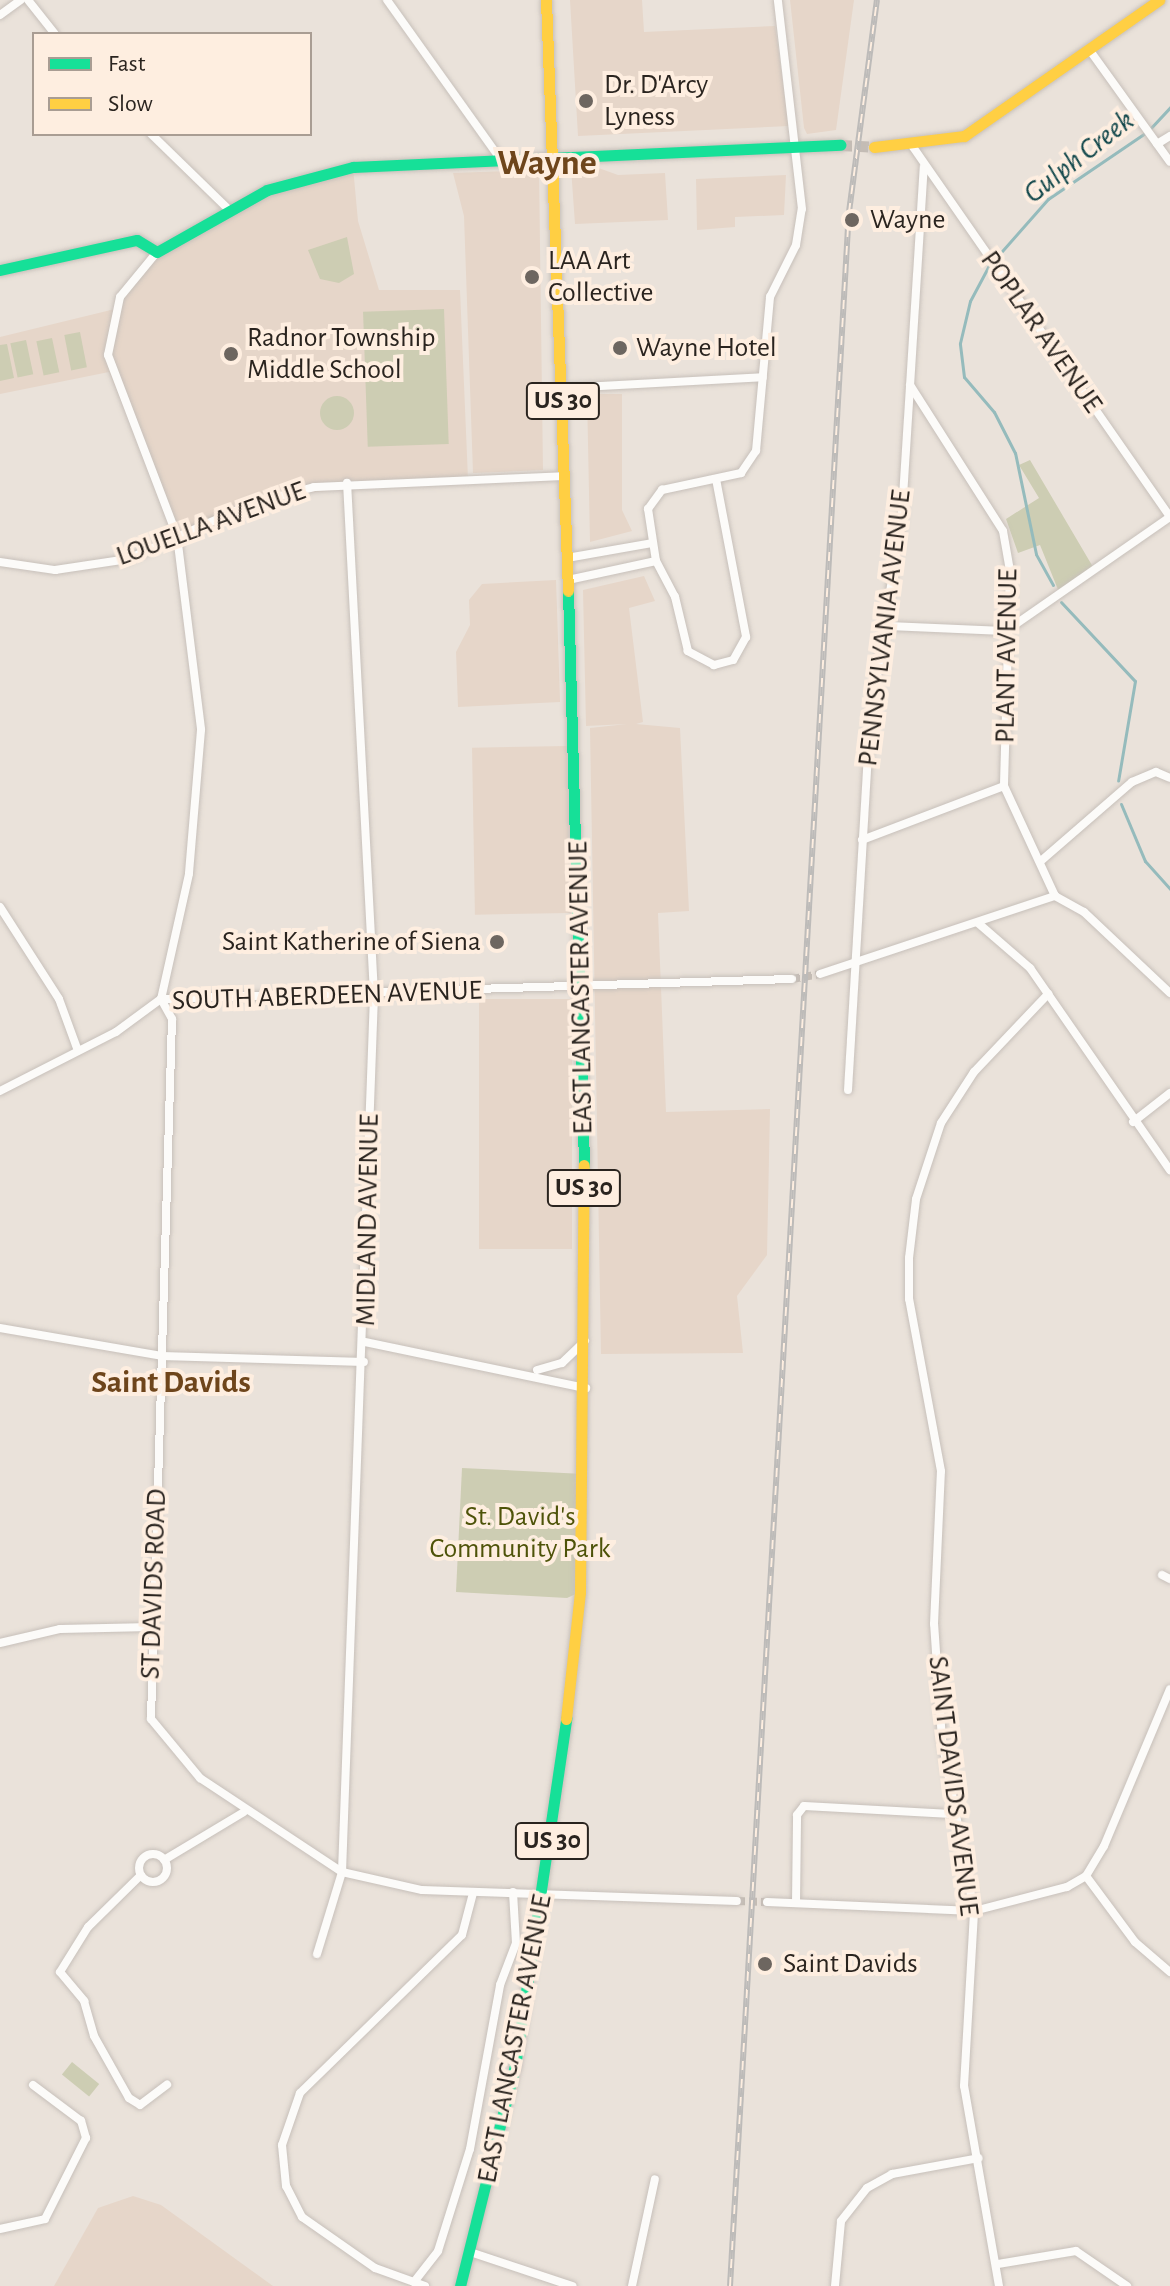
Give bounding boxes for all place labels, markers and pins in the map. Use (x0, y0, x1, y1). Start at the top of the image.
place label: Dr. D'Arcy Lyness (604, 68, 708, 134)
marker: Dr. D'Arcy Lyness (575, 90, 597, 112)
place label: Wayne (870, 203, 945, 237)
marker: Wayne (841, 209, 863, 231)
place label: LAA Art Collective (548, 244, 653, 310)
marker: LAA Art Collective (523, 268, 541, 286)
place label: Radnor Township Middle School (247, 321, 435, 387)
place label: Wayne Hotel (636, 331, 777, 365)
marker: Wayne Hotel (611, 339, 629, 357)
marker: Radnor Township Middle School (222, 345, 240, 363)
place label: Saint Katherine of Siena (222, 925, 481, 959)
marker: Saint Katherine of Siena (488, 933, 506, 951)
place label: Saint Davids (783, 1947, 918, 1981)
marker: Saint Davids (754, 1953, 776, 1975)

